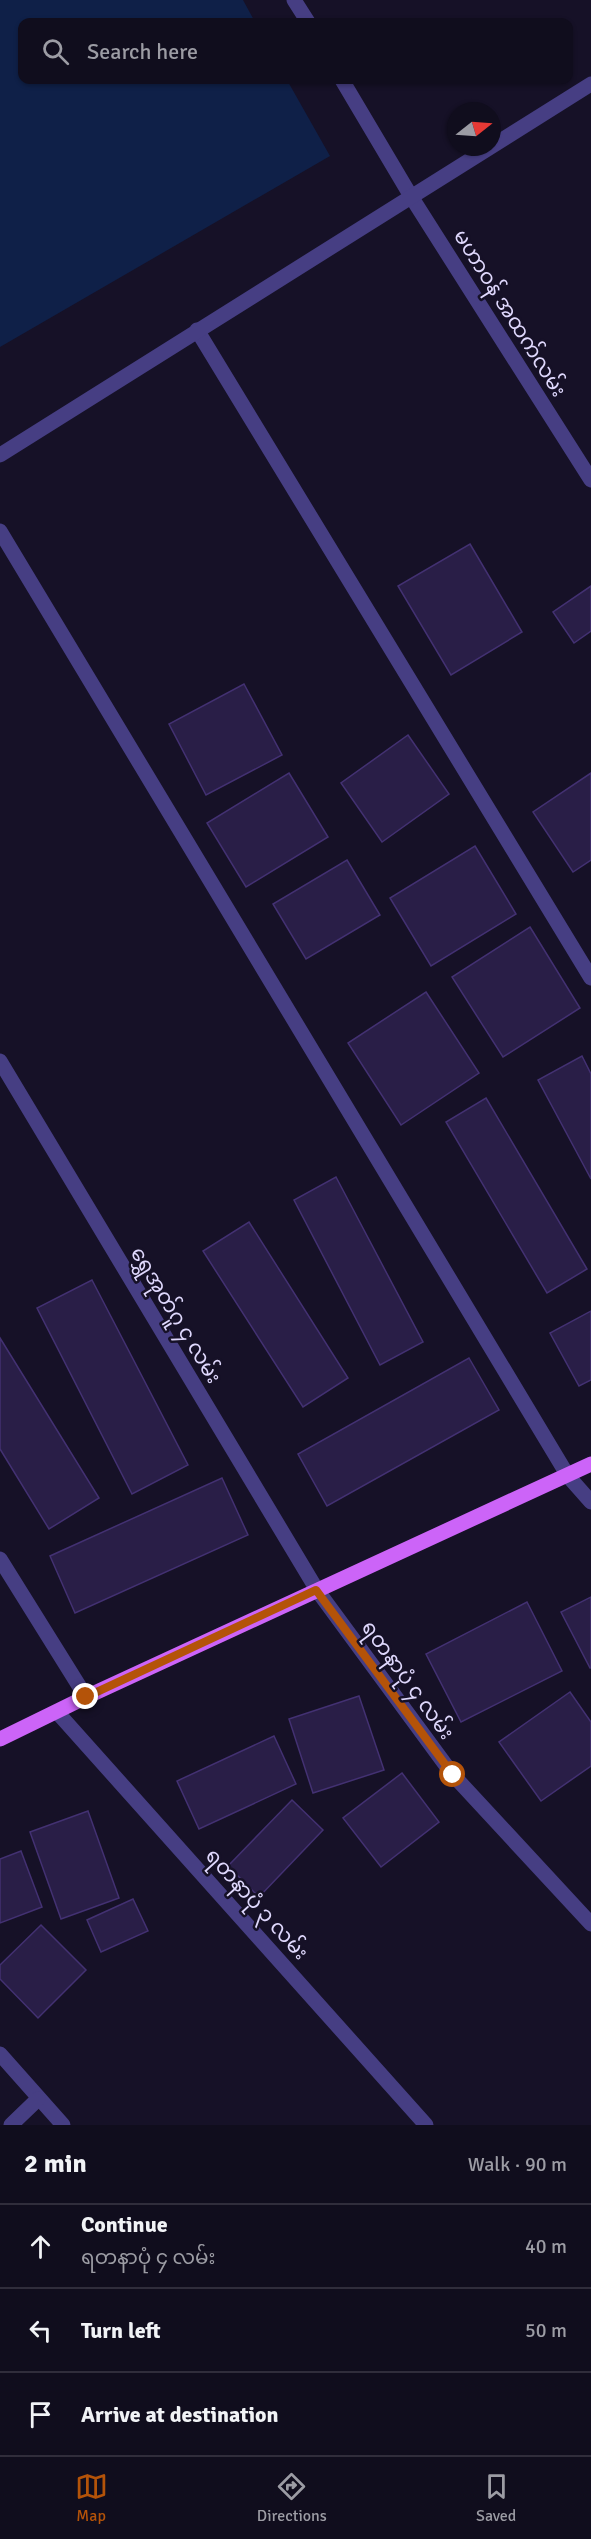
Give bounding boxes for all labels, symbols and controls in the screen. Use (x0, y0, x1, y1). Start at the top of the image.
search box (18, 18, 573, 84)
icon: search (39, 35, 72, 68)
text: Search here (87, 38, 198, 65)
north arrow (447, 102, 501, 156)
street label: မဟာဝန် အထက်လမ်း (444, 223, 575, 404)
street label: ရွှေအုတ်ဂူ ၄ လမ်း (122, 1240, 230, 1390)
street label: ရတနာပုံ ၄ လမ်း (353, 1614, 462, 1747)
route end (72, 1683, 98, 1709)
route start (439, 1761, 465, 1787)
street label: ရတနာပုံ ၃ လမ်း (197, 1841, 316, 1968)
text: 2 min (24, 2148, 87, 2180)
text: Walk · 90 m (468, 2152, 567, 2177)
text: Continue (81, 2211, 168, 2238)
icon: ahead (24, 2230, 57, 2263)
text: 40 m (525, 2234, 567, 2259)
text: ရတနာပုံ ၄ လမ်း (81, 2245, 215, 2270)
icon: left (24, 2314, 57, 2347)
text: Turn left (81, 2317, 161, 2344)
text: 50 m (525, 2318, 567, 2343)
icon: arrive (24, 2398, 57, 2431)
text: Arrive at destination (81, 2401, 278, 2428)
tab: Map (75, 2470, 108, 2526)
tab: Directions (257, 2470, 327, 2526)
tab: Saved (476, 2470, 516, 2526)

